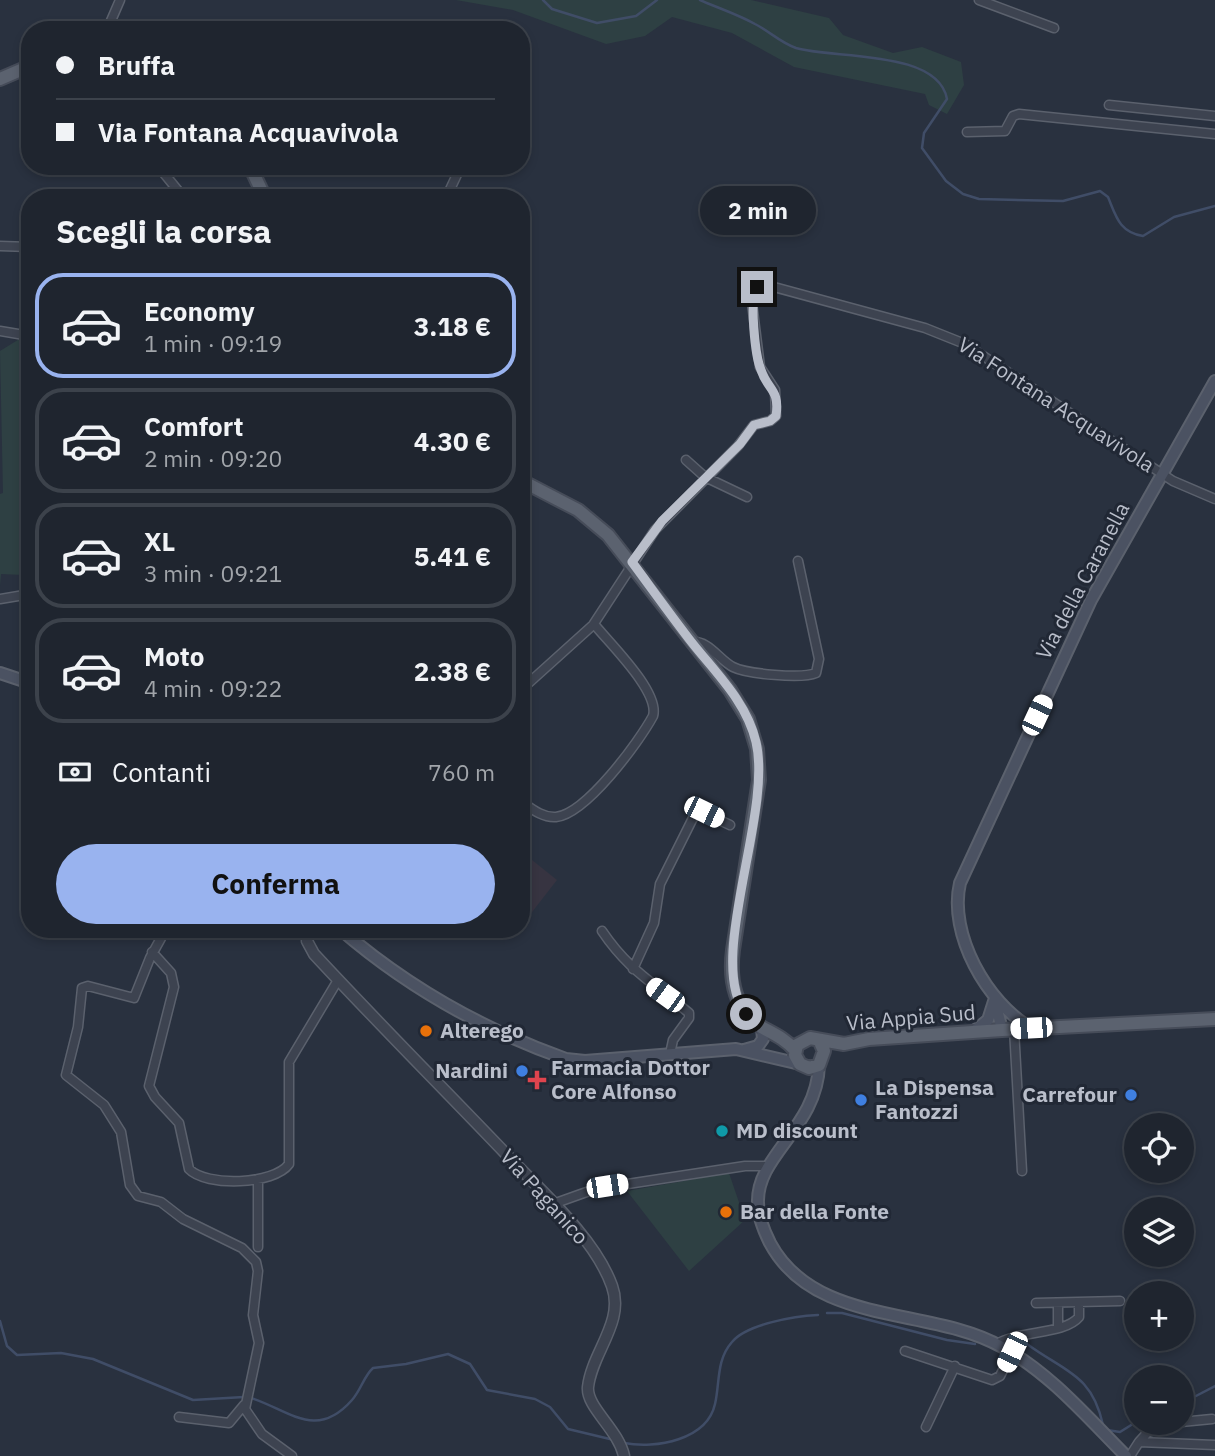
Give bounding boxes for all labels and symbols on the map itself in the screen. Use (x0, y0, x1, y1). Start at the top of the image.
callout: 2 min (699, 186, 815, 234)
route end (741, 271, 773, 303)
street label: Via Fontana Acquavivola (953, 330, 1160, 478)
street label: Via della Caranella (1029, 497, 1135, 664)
car (1019, 692, 1056, 738)
car (681, 793, 728, 831)
car (642, 974, 689, 1016)
street label: Via Appia Sud (845, 997, 977, 1037)
route start (730, 998, 762, 1030)
place label: Alterego (440, 1016, 524, 1044)
car (1010, 1016, 1053, 1040)
marker: Alterego (418, 1023, 434, 1039)
place label: Farmacia Dottor Core Alfonso (551, 1053, 710, 1105)
place label: Nardini (435, 1056, 508, 1084)
marker: Nardini (514, 1063, 530, 1079)
marker: Farmacia Dottor Core Alfonso (529, 1072, 545, 1088)
place label: La Dispensa Fantozzi (875, 1073, 994, 1125)
place label: Carrefour (1022, 1080, 1118, 1108)
marker: Carrefour (1123, 1087, 1139, 1103)
marker: La Dispensa Fantozzi (853, 1092, 869, 1108)
place label: MD discount (736, 1116, 858, 1144)
marker: MD discount (714, 1123, 730, 1139)
street label: Via Paganico (494, 1143, 595, 1250)
car (585, 1172, 630, 1200)
place label: Bar della Fonte (740, 1197, 889, 1225)
marker: Bar della Fonte (718, 1204, 734, 1220)
car (994, 1329, 1031, 1375)

